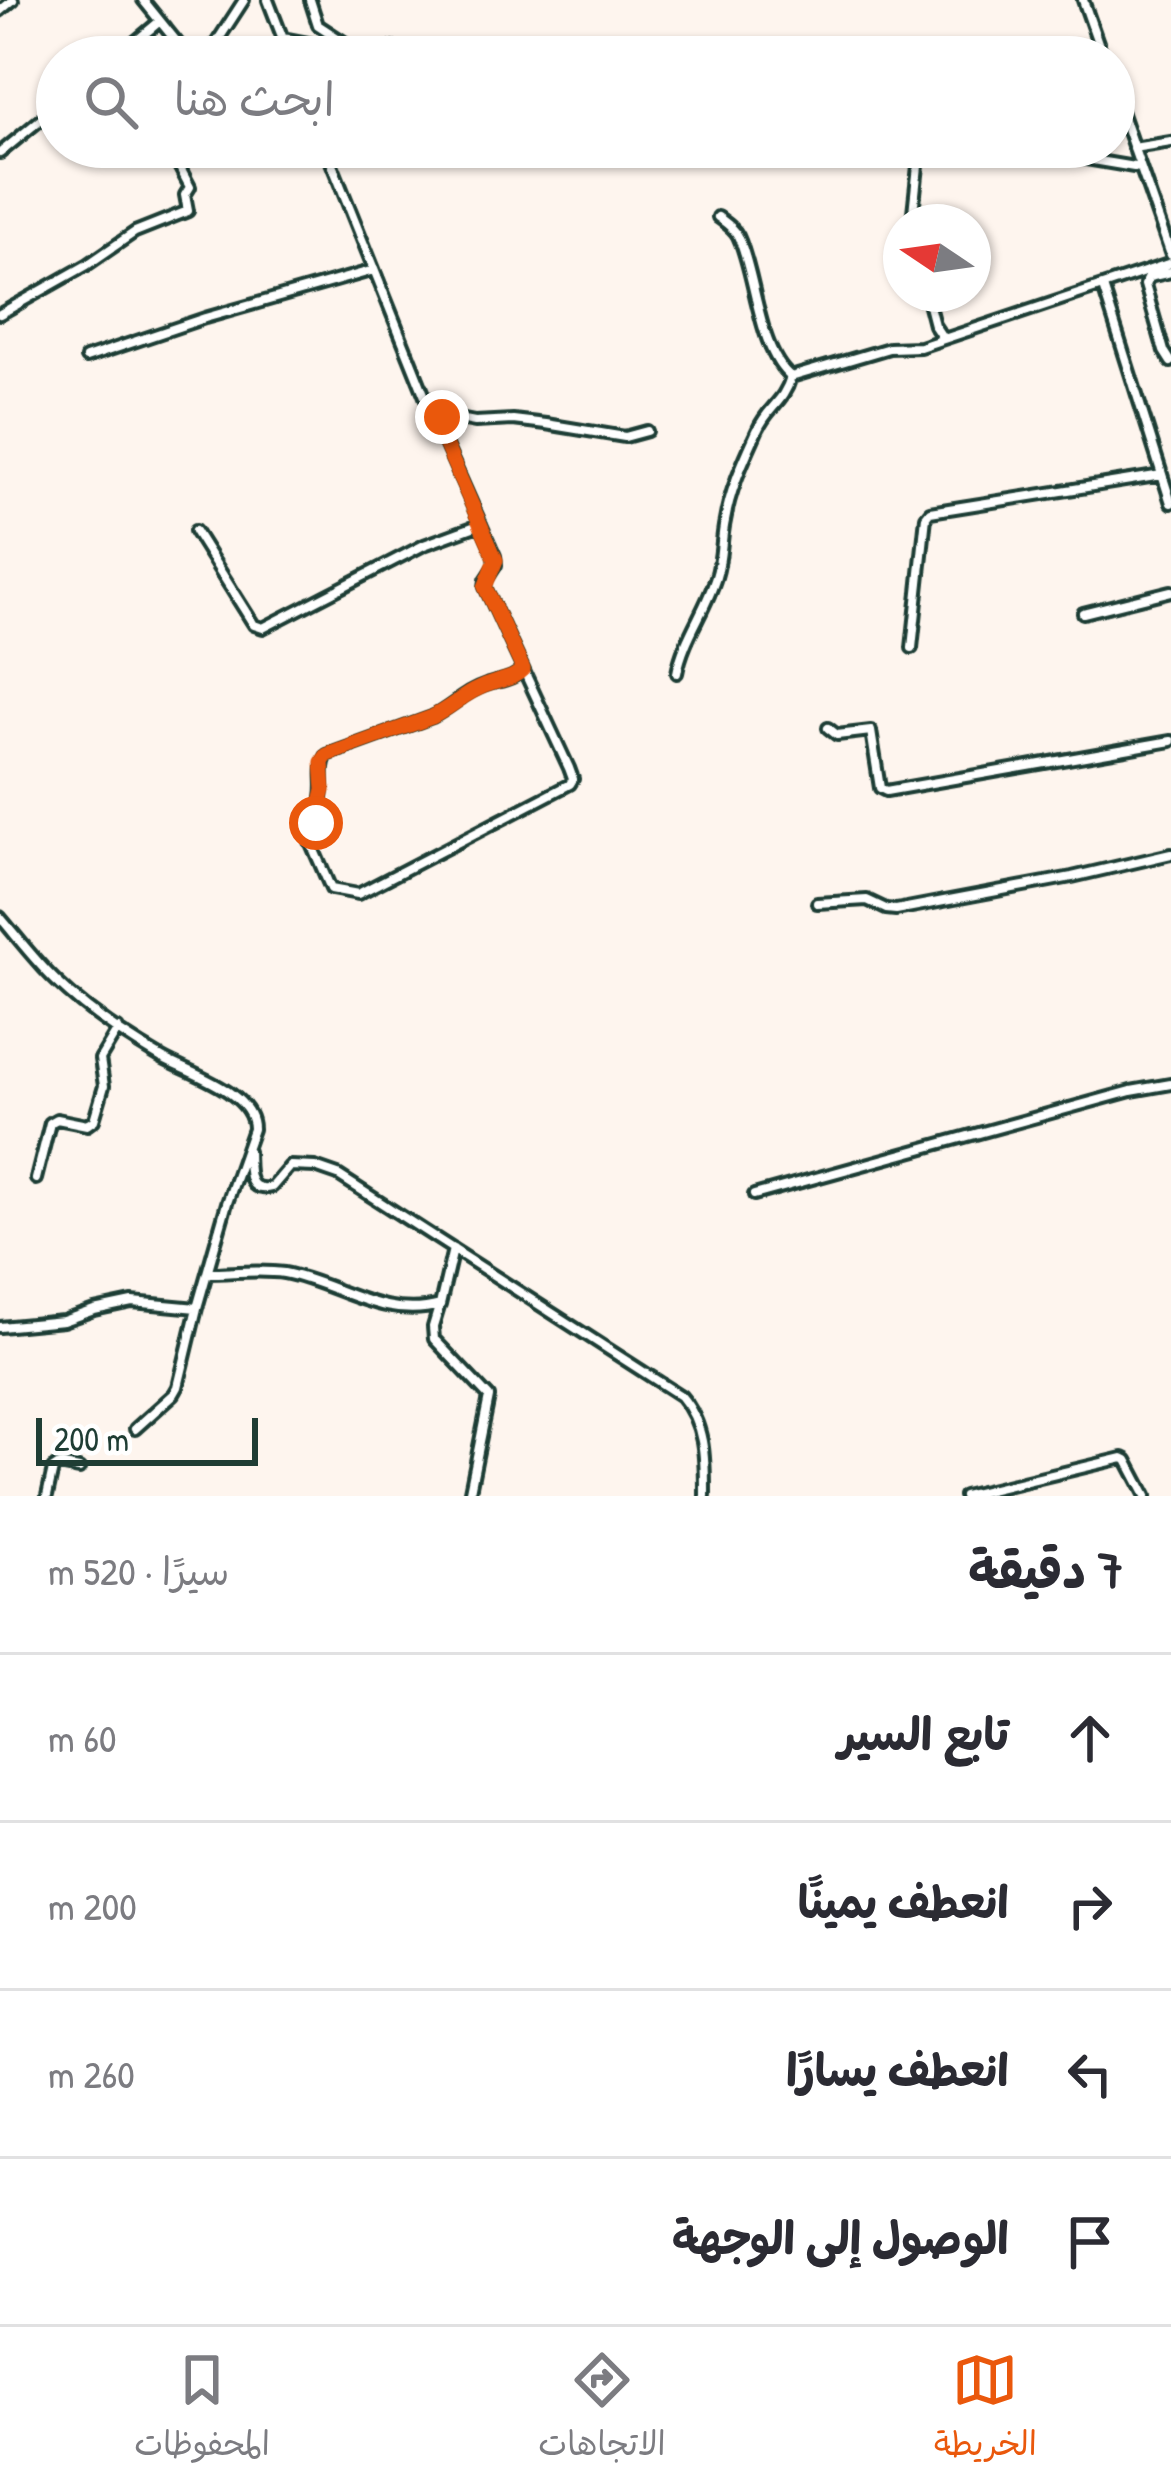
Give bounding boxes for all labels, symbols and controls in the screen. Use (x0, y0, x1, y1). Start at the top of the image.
search box (36, 36, 1135, 168)
text: ابحث هنا (174, 68, 335, 129)
icon: search (78, 69, 144, 135)
north arrow (883, 204, 991, 312)
route end (415, 390, 469, 444)
route start (289, 796, 343, 850)
scale bar (36, 1412, 258, 1465)
text: 200 m (54, 1417, 129, 1461)
text: 7 دقيقة (968, 1535, 1123, 1604)
text: سيرًا · 520 m (48, 1544, 229, 1597)
text: تابع السير (838, 1703, 1009, 1764)
icon: ahead (1057, 1705, 1123, 1771)
text: 60 m (48, 1711, 117, 1764)
text: انعطف يمينًا (798, 1871, 1009, 1932)
icon: right (1057, 1873, 1123, 1939)
text: 200 m (48, 1879, 137, 1932)
text: انعطف يسارًا (786, 2039, 1009, 2100)
icon: left (1057, 2041, 1123, 2107)
text: 260 m (48, 2047, 135, 2100)
text: الوصول إلى الوجهة (672, 2207, 1009, 2268)
icon: arrive (1057, 2209, 1123, 2275)
tab: المحفوظات (134, 2347, 270, 2473)
tab: الاتجاهات (538, 2347, 666, 2473)
tab: الخريطة (934, 2347, 1037, 2473)

